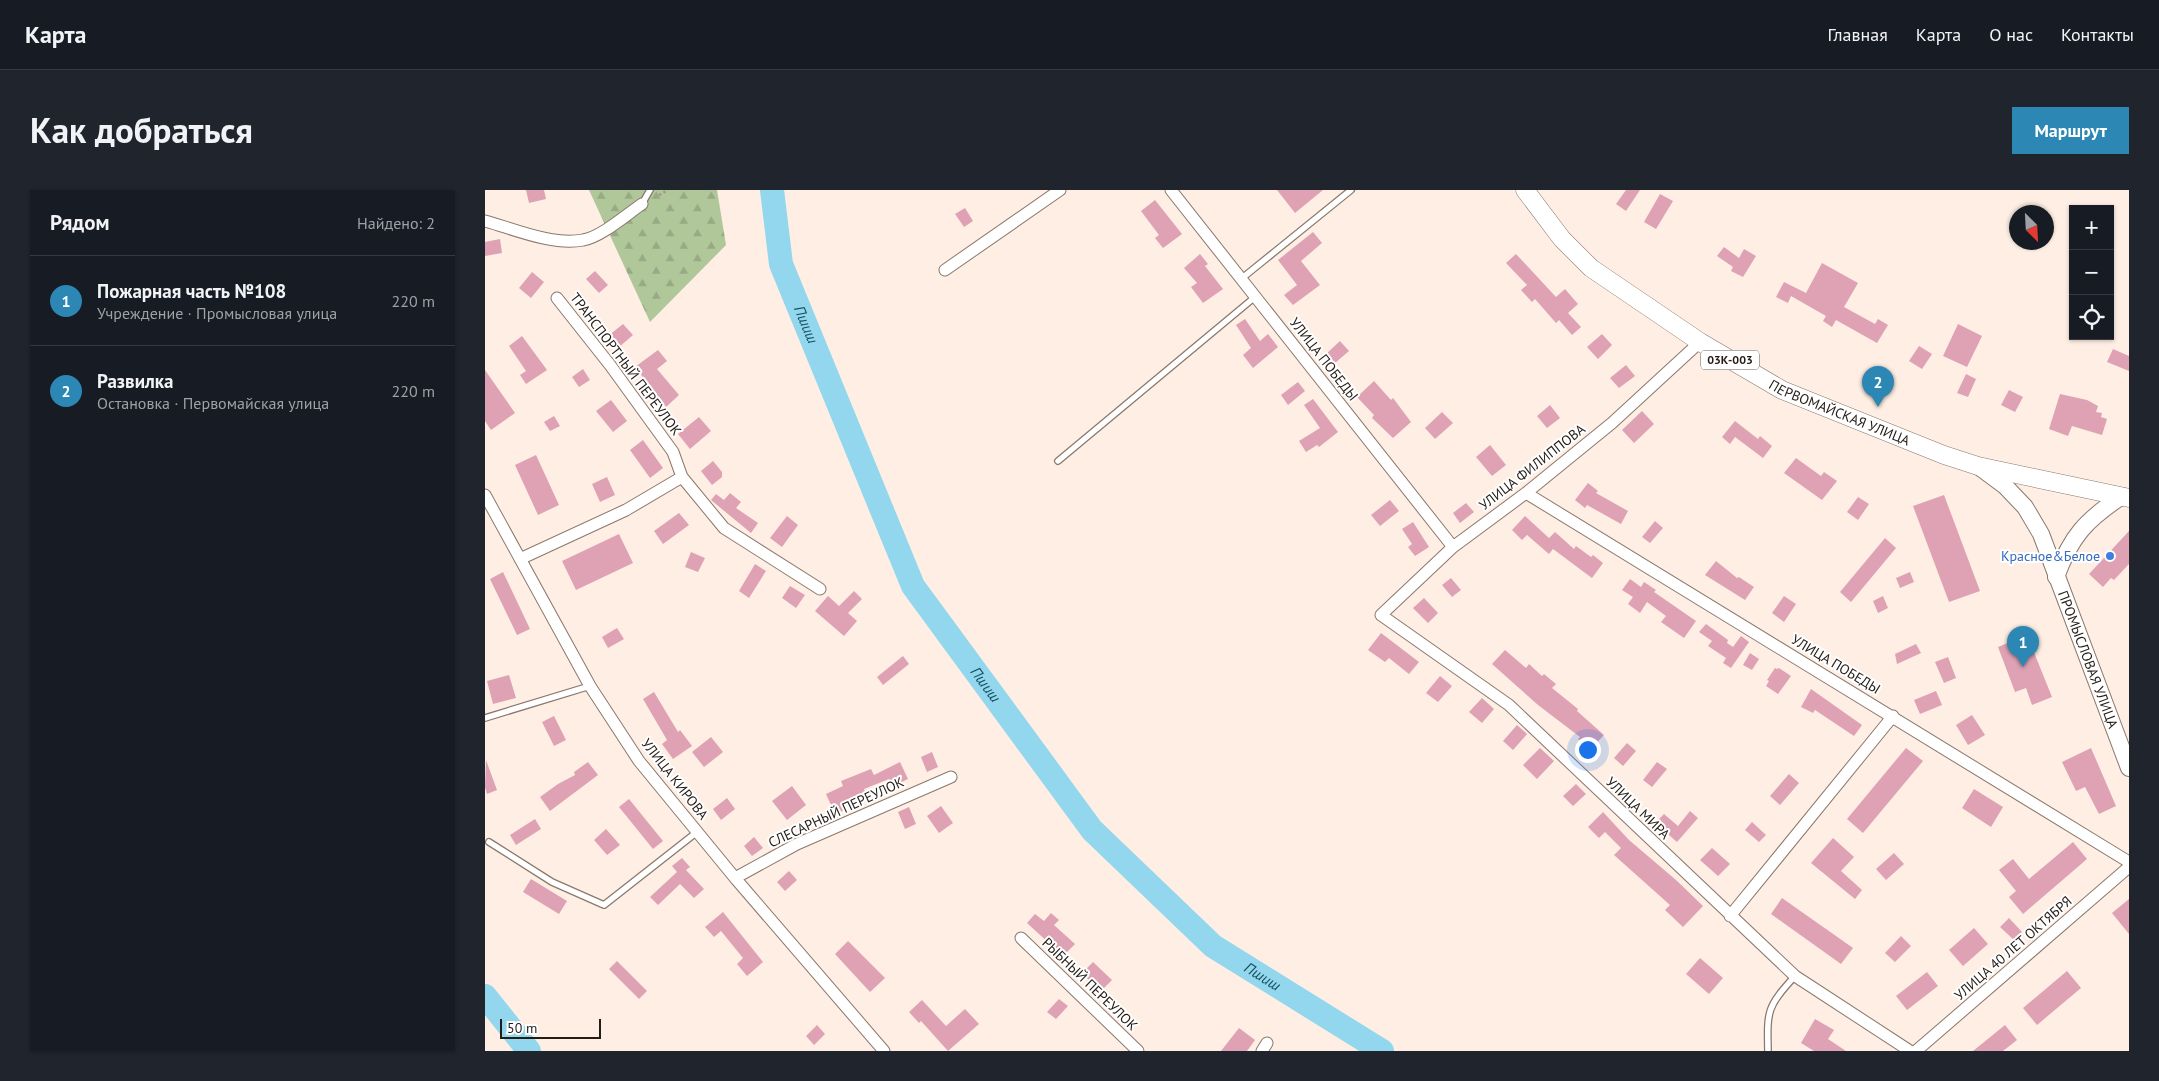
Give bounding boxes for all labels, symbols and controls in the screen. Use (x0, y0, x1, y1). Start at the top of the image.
text: Карта (25, 19, 87, 50)
text: Главная (1827, 23, 1888, 46)
text: Карта (1916, 23, 1961, 46)
text: О нас (1989, 23, 2033, 46)
text: Контакты (2061, 23, 2134, 46)
text: Как добраться (30, 107, 253, 153)
button: Маршрут (2012, 107, 2129, 154)
north arrow (2009, 205, 2054, 250)
map controls (2069, 205, 2114, 340)
button: + (2069, 205, 2114, 250)
text: Рядом (50, 209, 109, 236)
text: Найдено: 2 (357, 213, 435, 233)
button: − (2069, 250, 2114, 295)
text: Пожарная часть №108 (97, 279, 286, 303)
street label: ТРАНСПОРТНЫЙ ПЕРЕУЛОК (566, 289, 686, 439)
text: 1 (61, 291, 71, 311)
text: 220 m (392, 291, 435, 311)
button: locate (2069, 295, 2114, 340)
text: Учреждение · Промысловая улица (97, 303, 337, 323)
water label: Пшиш (790, 303, 823, 346)
street label: УЛИЦА ПОБЕДЫ (1286, 314, 1362, 404)
road number: 03К-003 (1701, 350, 1759, 370)
pin: 2 (1862, 366, 1894, 407)
text: Развилка (97, 369, 174, 393)
street label: ПЕРВОМАЙСКАЯ УЛИЦА (1766, 375, 1913, 450)
text: 2 (61, 381, 71, 401)
text: 220 m (392, 381, 435, 401)
text: Остановка · Первомайская улица (97, 393, 329, 413)
street label: УЛИЦА ФИЛИППОВА (1475, 419, 1589, 514)
place label: Красное&Белое (2001, 547, 2100, 565)
marker: Красное&Белое (2104, 550, 2116, 562)
street label: ПРОМЫСЛОВАЯ УЛИЦА (2054, 588, 2123, 732)
pin: 1 (2007, 626, 2039, 667)
street label: УЛИЦА ПОБЕДЫ (1788, 630, 1884, 698)
water label: Пшиш (967, 663, 1005, 706)
street label: УЛИЦА КИРОВА (638, 735, 713, 824)
your location (1575, 737, 1601, 763)
street label: СЛЕСАРНЫЙ ПЕРЕУЛОК (765, 772, 907, 851)
street label: УЛИЦА МИРА (1602, 773, 1674, 844)
street label: УЛИЦА 40 ЛЕТ ОКТЯБРЯ (1951, 892, 2075, 1004)
street label: РЫБНЫЙ ПЕРЕУЛОК (1038, 934, 1142, 1035)
water label: Пшиш (1241, 958, 1284, 995)
scale bar (500, 1016, 601, 1039)
text: 50 m (507, 1019, 537, 1037)

